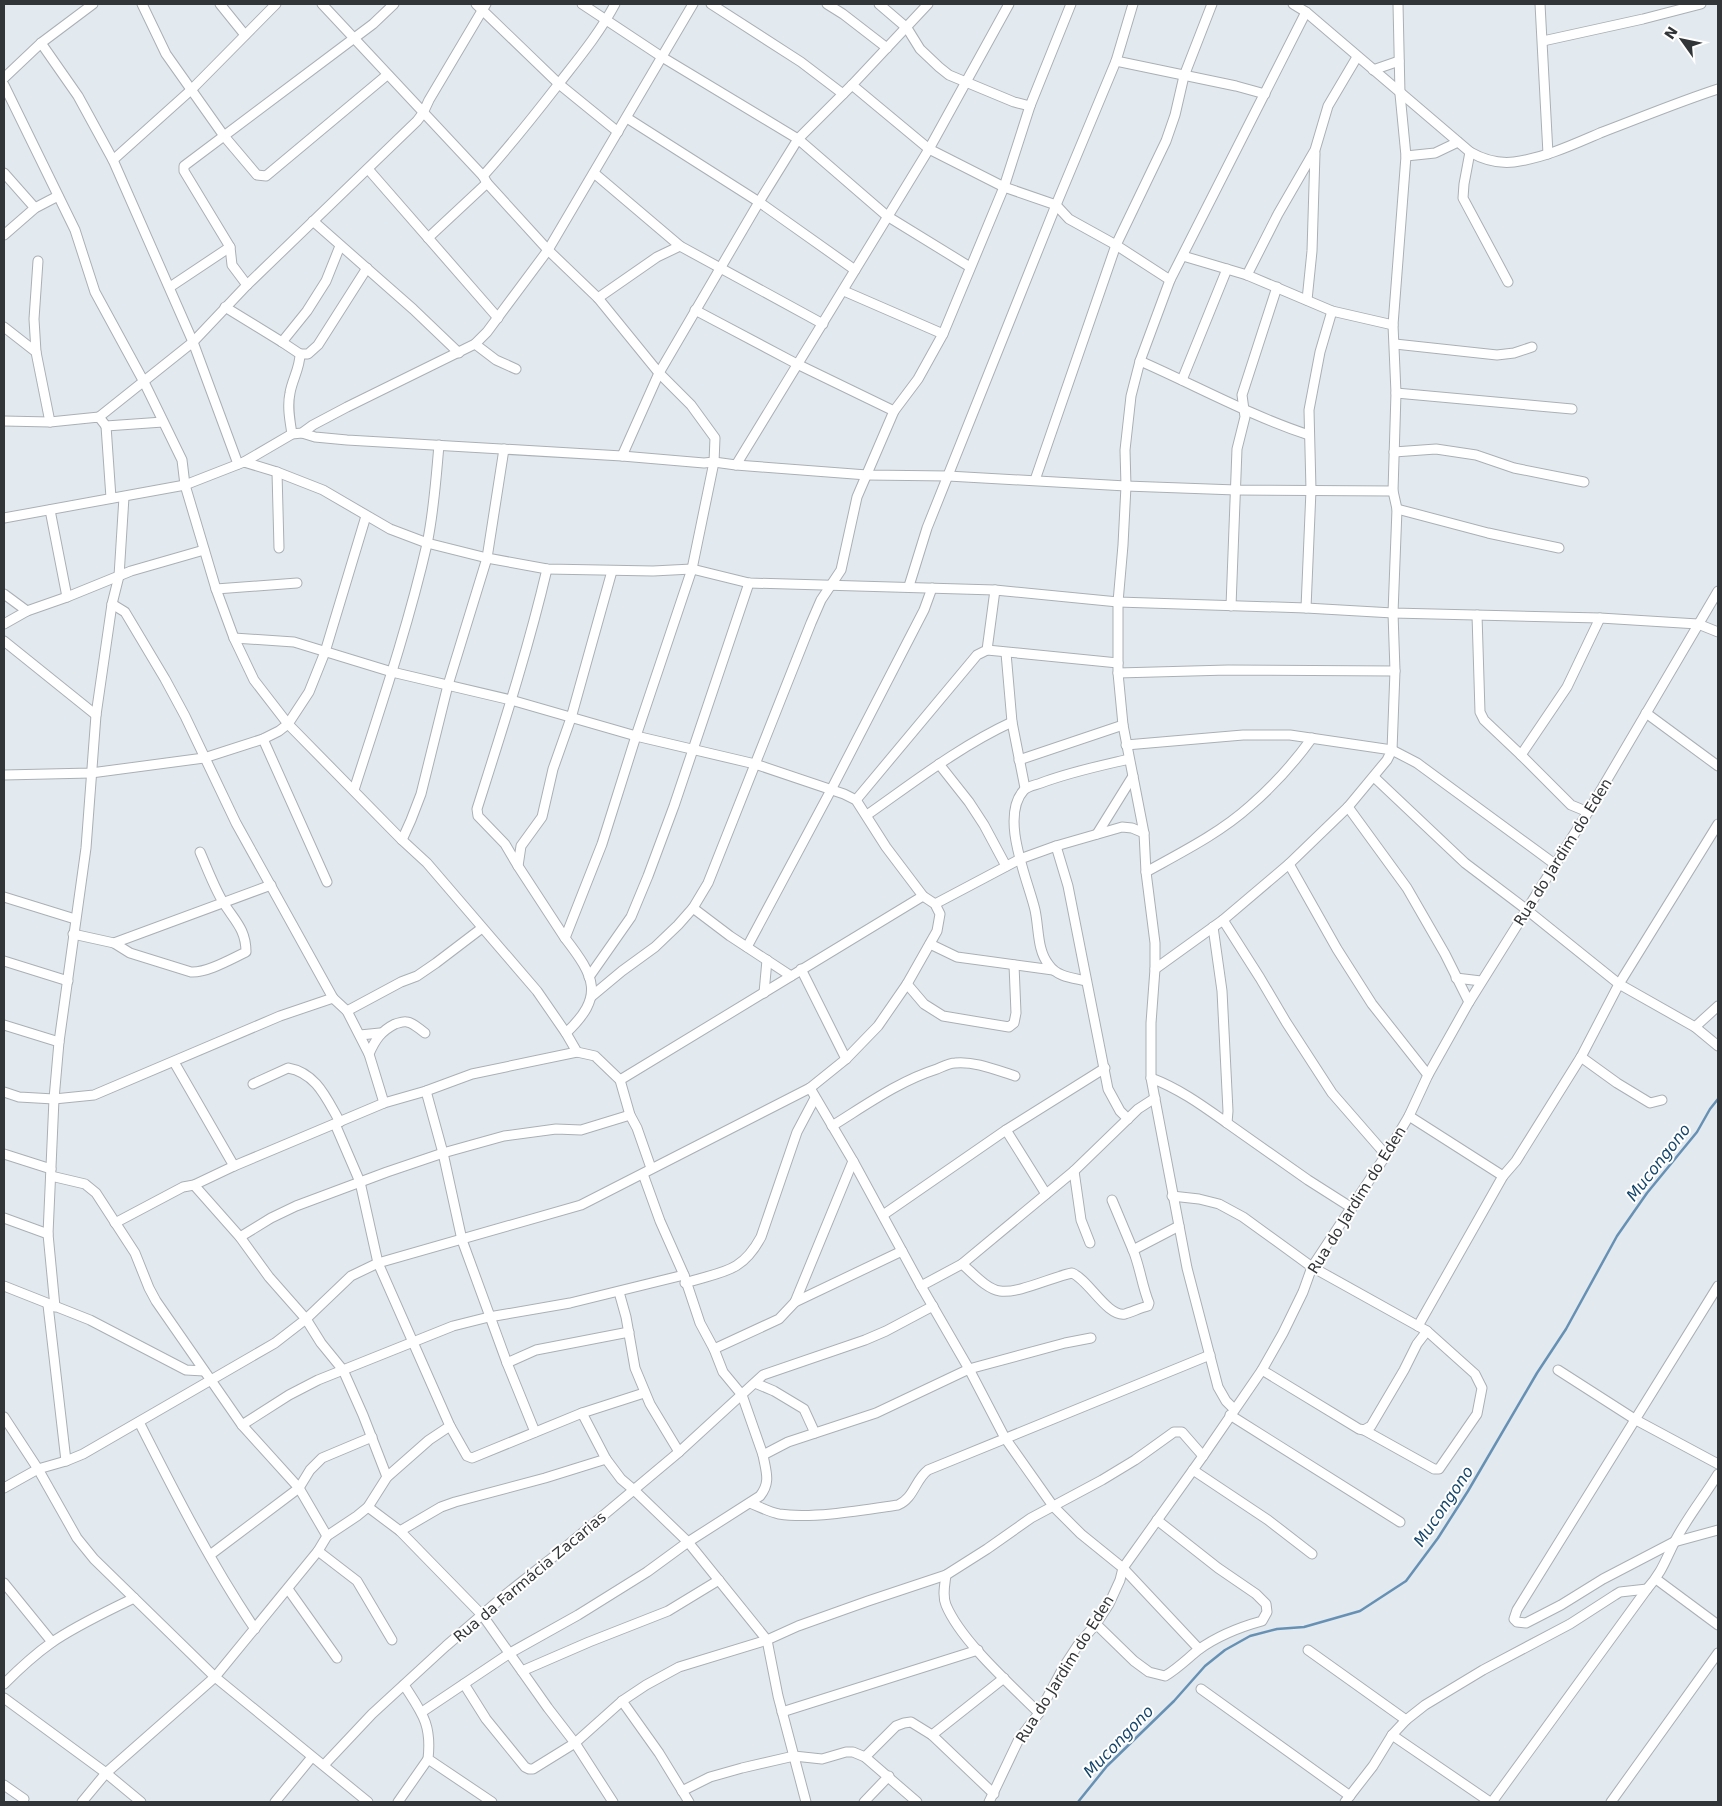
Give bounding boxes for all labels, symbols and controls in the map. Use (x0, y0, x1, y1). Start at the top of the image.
north arrow (1657, 15, 1707, 65)
text: N (1661, 24, 1681, 42)
street label: Rua do Jardim do Eden (1510, 775, 1616, 929)
water label: Mucongono (1622, 1120, 1694, 1205)
street label: Rua do Jardim do Eden (1304, 1123, 1410, 1277)
water label: Mucongono (1410, 1462, 1477, 1550)
street label: Rua da Farmácia Zacarias (450, 1508, 610, 1646)
street label: Rua do Jardim do Eden (1012, 1592, 1118, 1746)
water label: Mucongono (1079, 1701, 1157, 1781)

